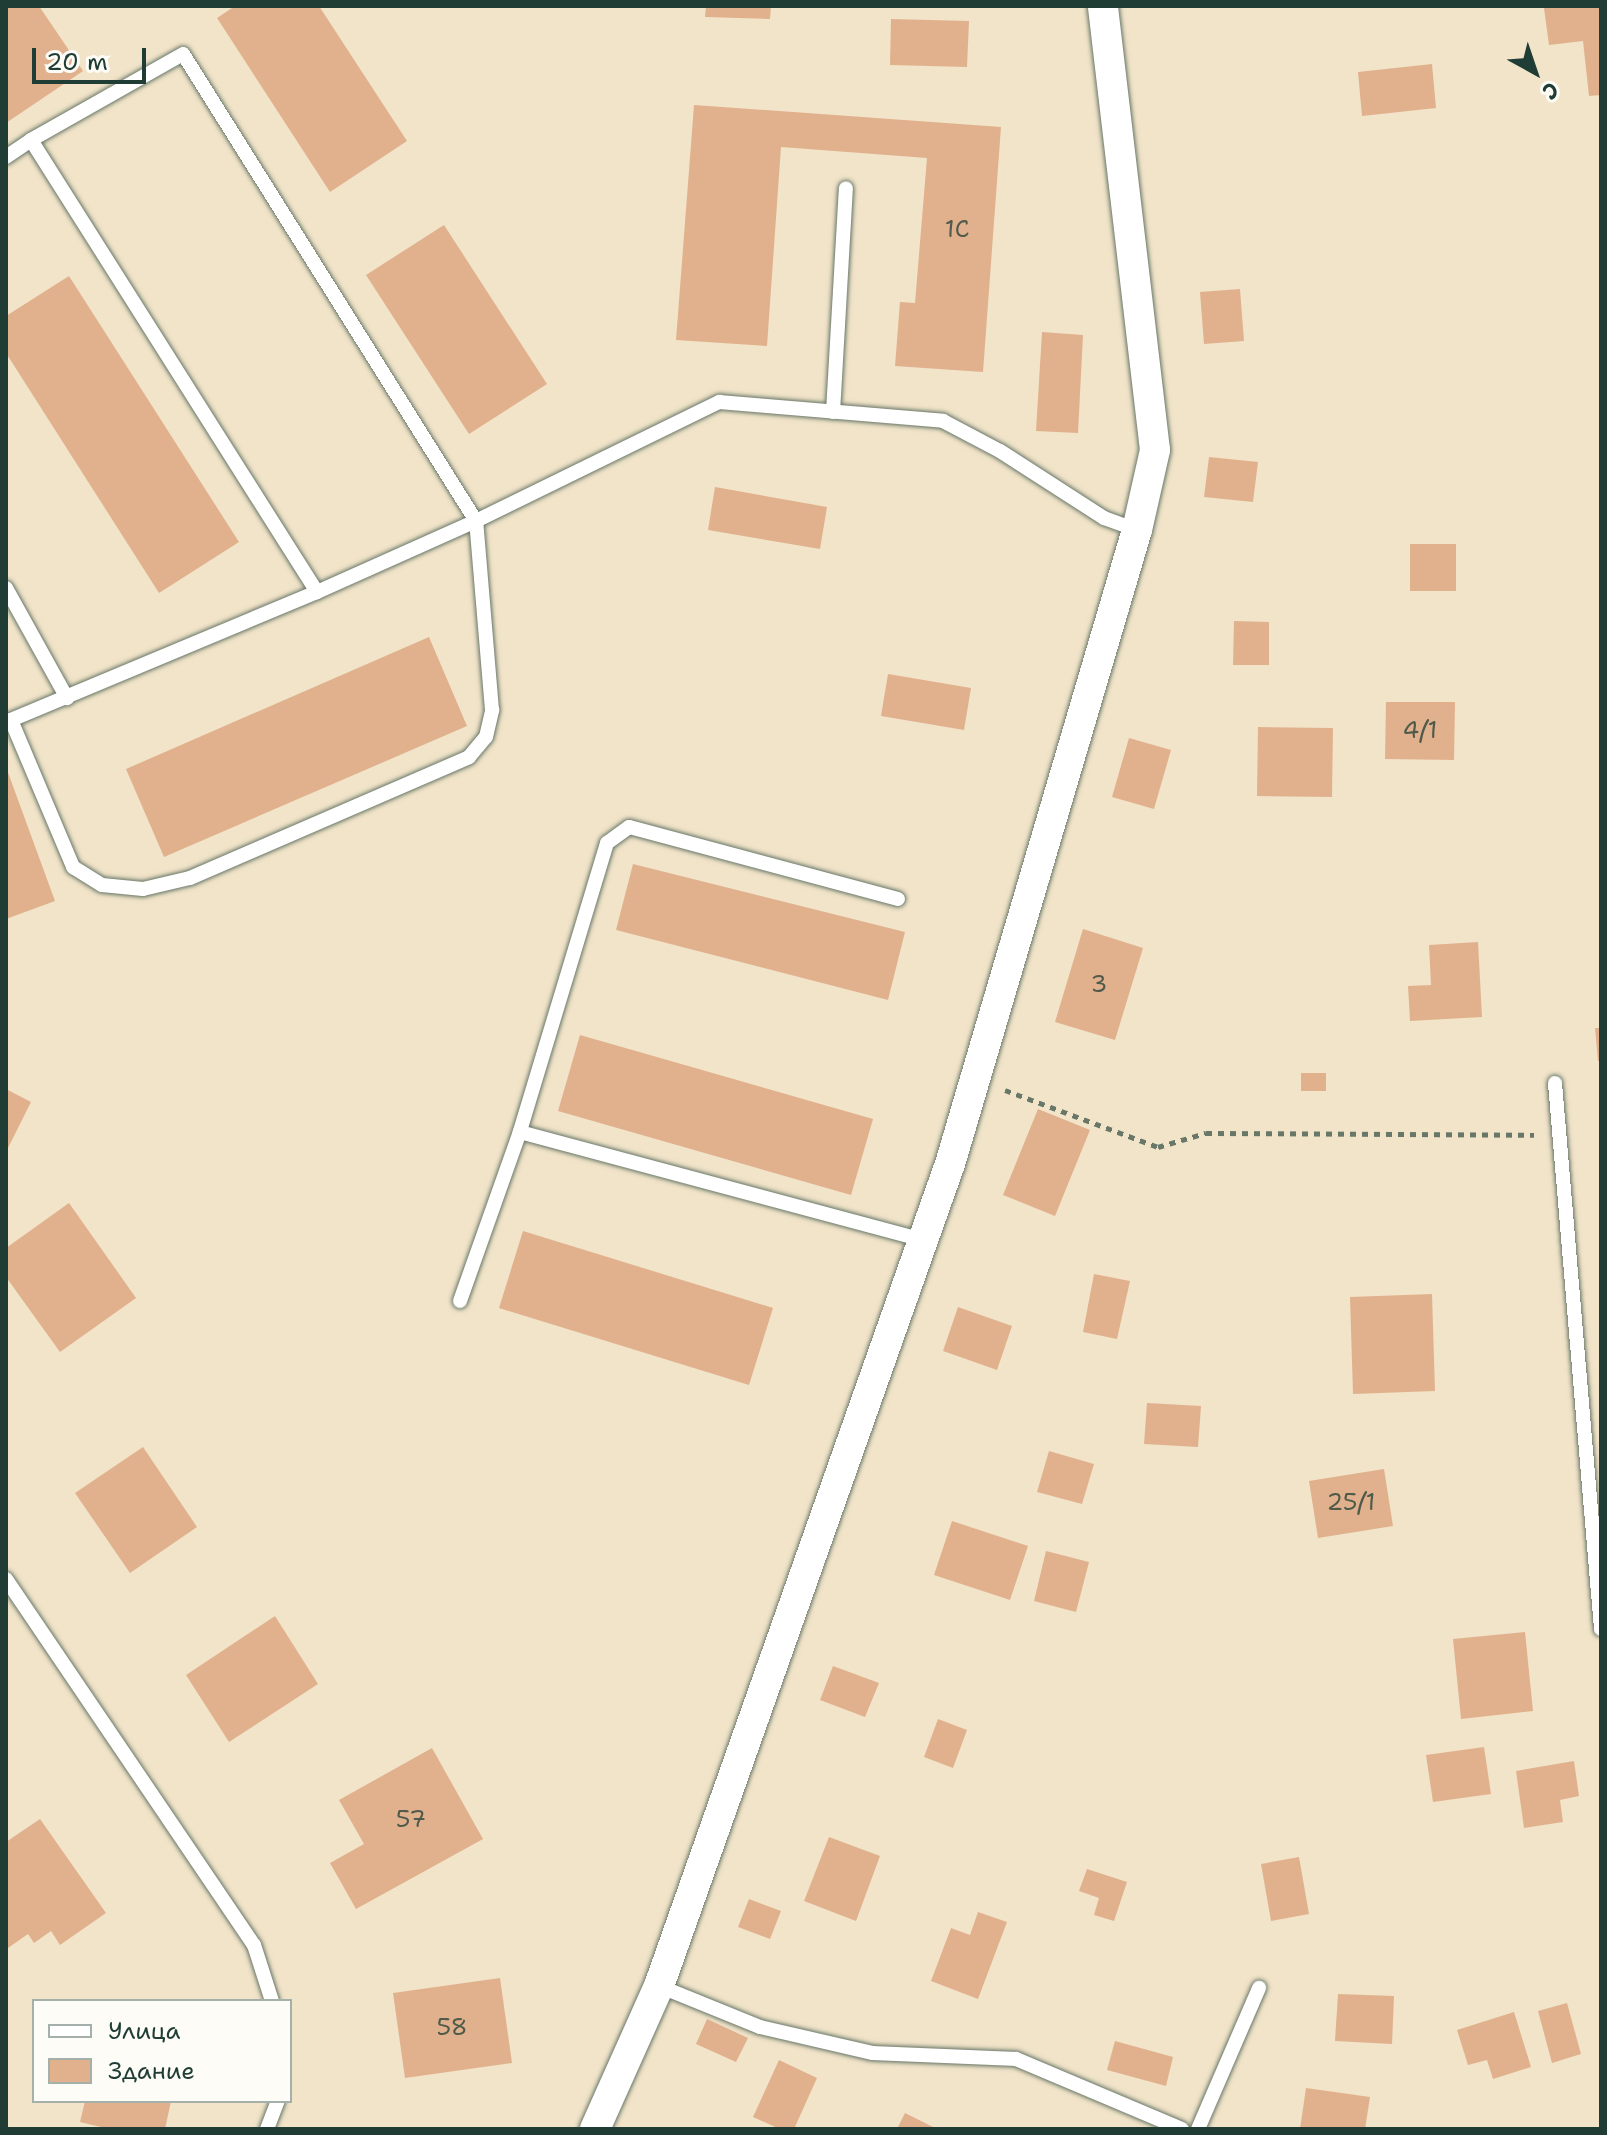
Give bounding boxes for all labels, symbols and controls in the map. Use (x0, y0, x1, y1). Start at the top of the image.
scale bar (36, 32, 150, 82)
north arrow (1495, 32, 1575, 112)
text: 20 m (46, 46, 108, 78)
text: С (1536, 75, 1565, 106)
house number: 1С (945, 216, 969, 244)
house number: 4/1 (1403, 717, 1437, 745)
house number: 3 (1091, 971, 1107, 999)
house number: 25/1 (1326, 1489, 1376, 1517)
house number: 57 (396, 1806, 426, 1834)
legend (32, 1999, 292, 2103)
house number: 58 (437, 2014, 467, 2042)
text: Улица (108, 2015, 181, 2047)
text: Здание (108, 2055, 195, 2087)

